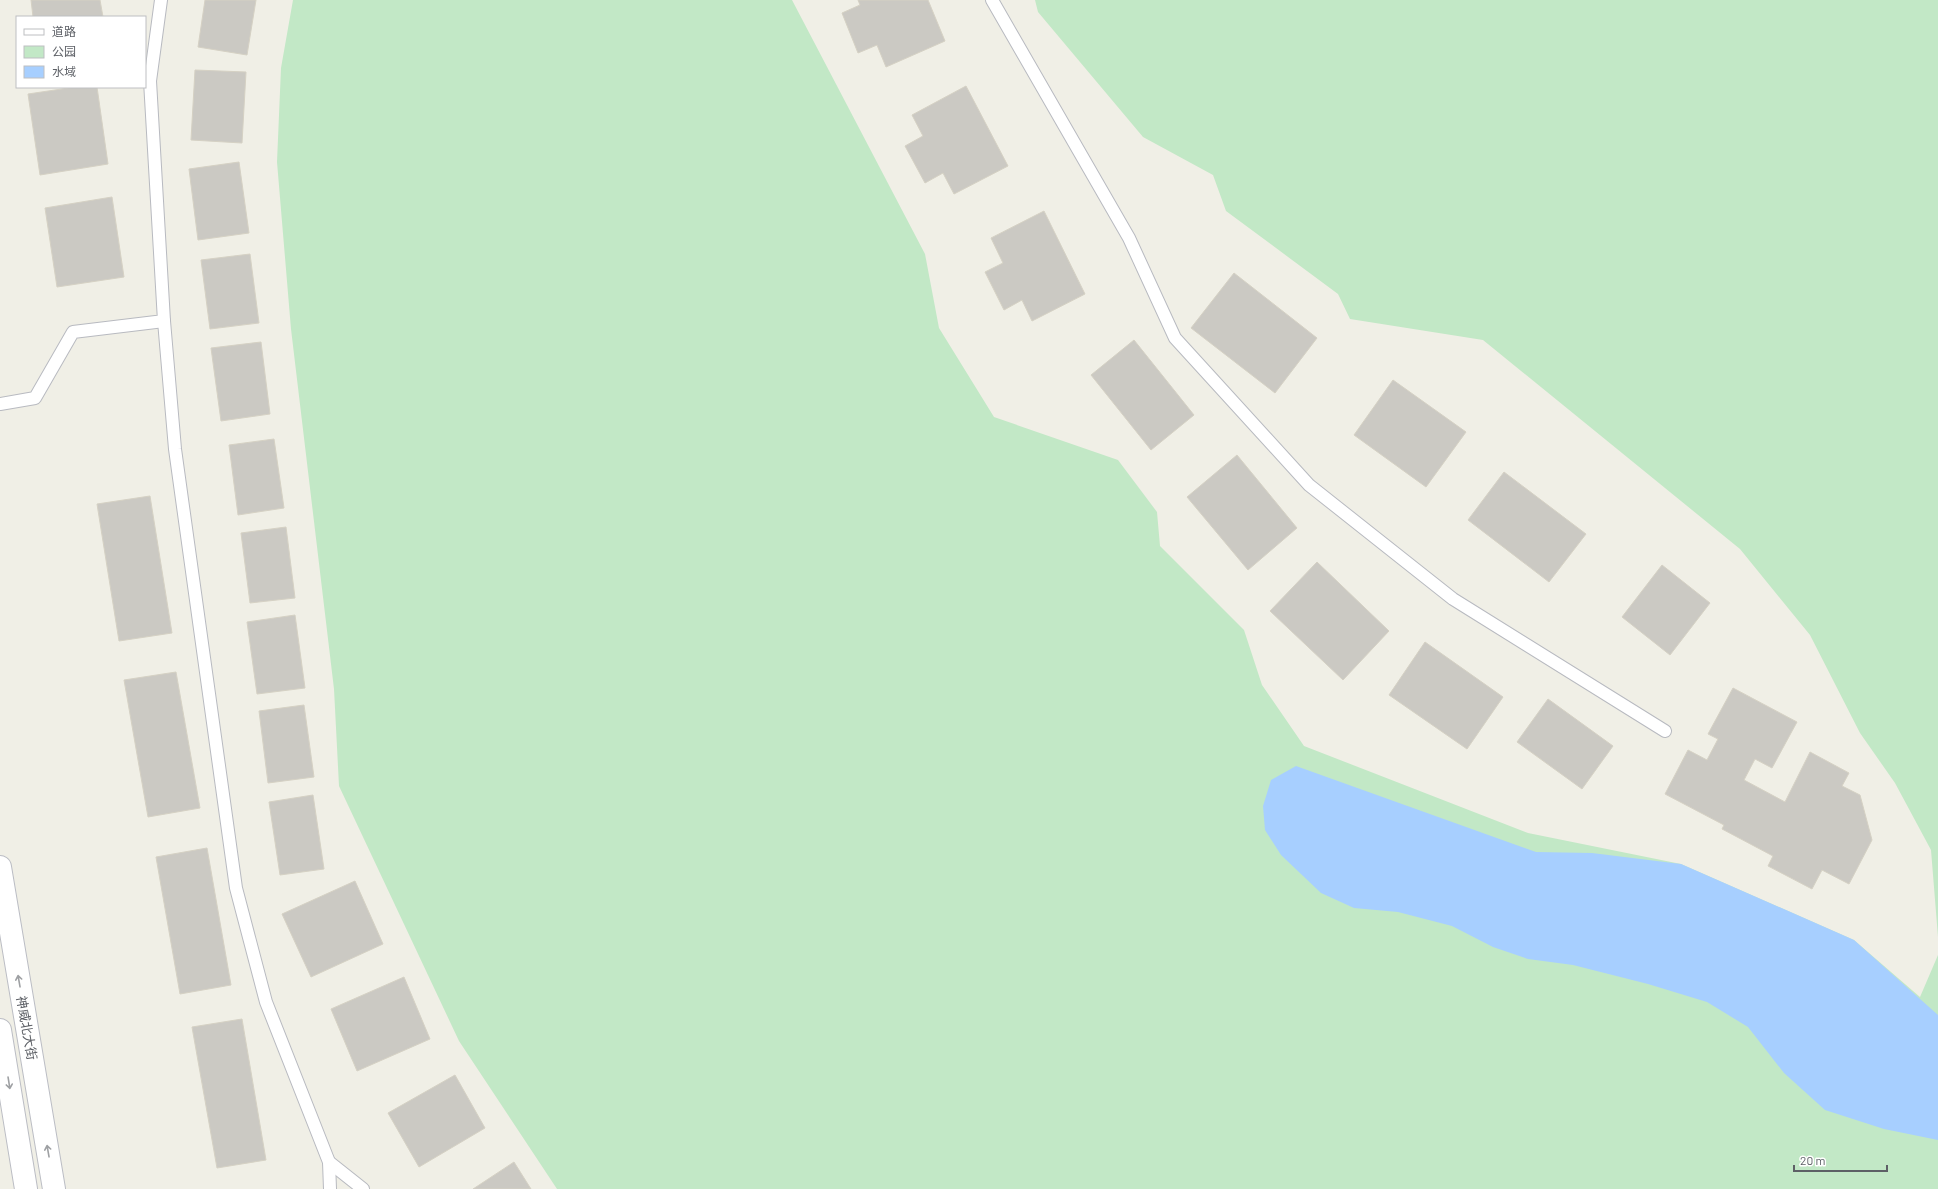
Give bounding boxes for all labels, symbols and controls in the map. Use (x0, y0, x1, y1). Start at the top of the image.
legend (16, 16, 146, 88)
text: 道路 (52, 24, 76, 38)
text: 公园 (52, 44, 76, 58)
text: 水域 (52, 64, 76, 78)
one-way arrow (15, 975, 23, 988)
street label: 神威北大街 (13, 995, 41, 1061)
one-way arrow (5, 1076, 13, 1089)
one-way arrow (44, 1144, 52, 1157)
scale bar (1794, 1147, 1887, 1173)
text: 20 m (1800, 1153, 1826, 1167)

